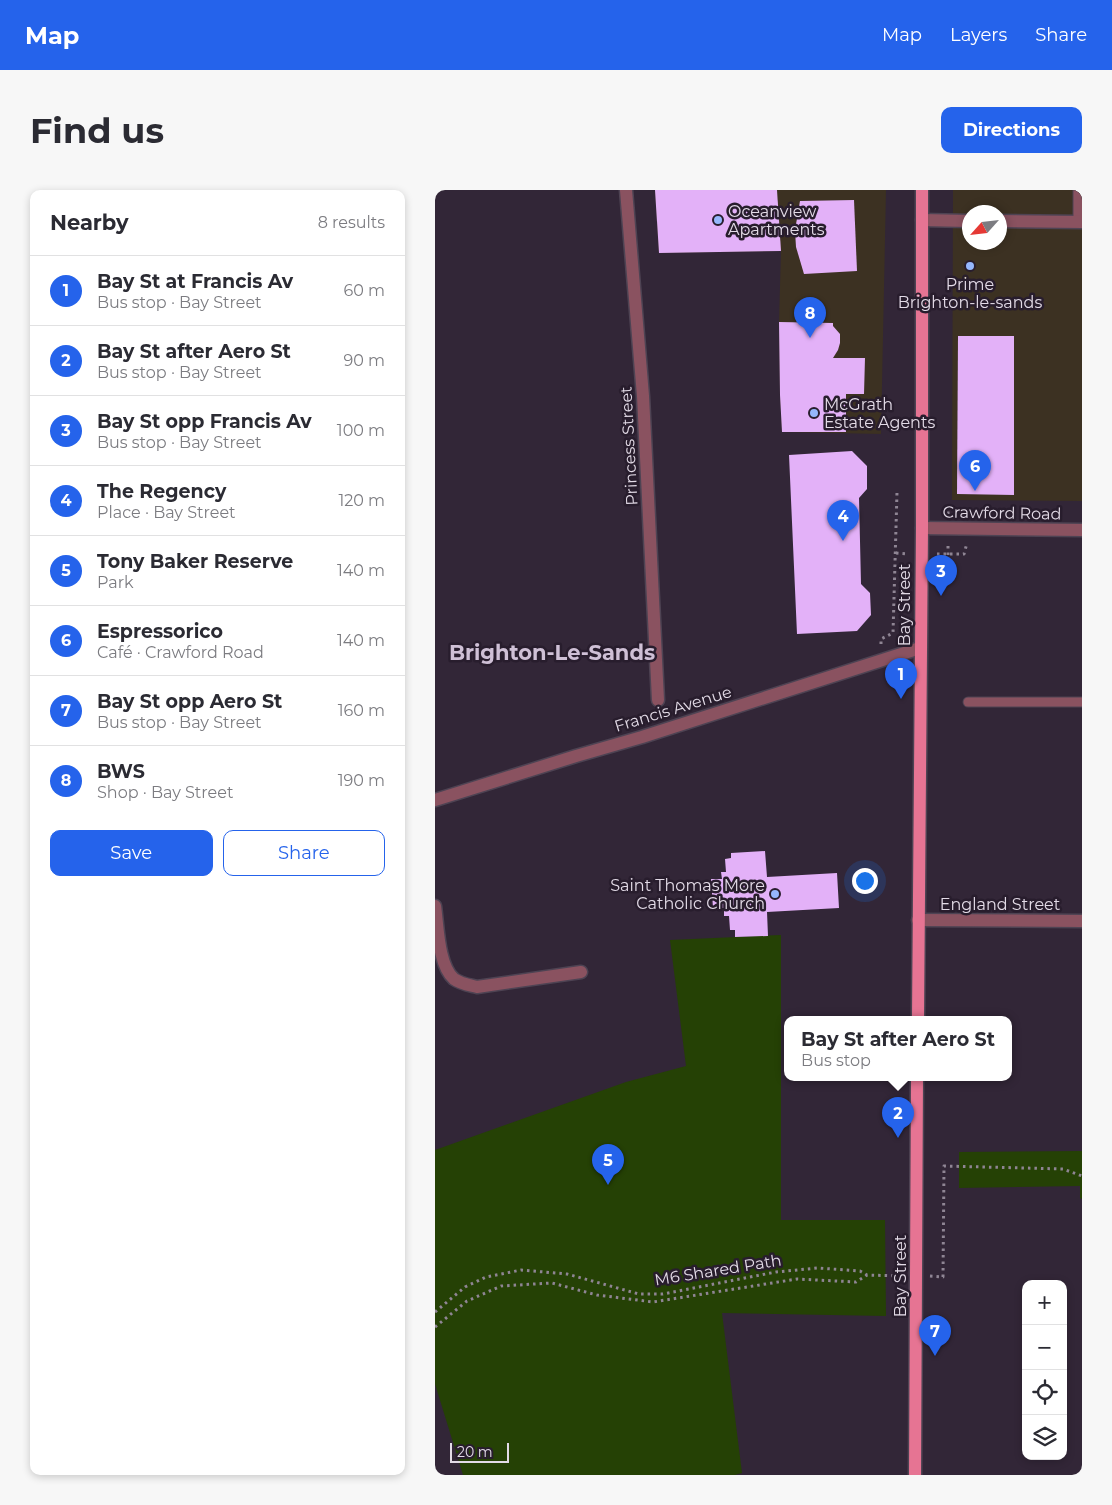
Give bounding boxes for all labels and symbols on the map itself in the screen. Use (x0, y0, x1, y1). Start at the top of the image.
place label: Oceanview Apartments (728, 202, 825, 239)
north arrow (962, 205, 1007, 250)
marker: Oceanview Apartments (712, 214, 724, 226)
marker: Prime Brighton-le-sands (964, 260, 976, 272)
place label: Prime Brighton-le-sands (898, 275, 1042, 312)
pin: 8 (794, 297, 826, 338)
street label: Princess Street (616, 385, 642, 506)
place label: McGrath Estate Agents (824, 395, 935, 432)
marker: McGrath Estate Agents (808, 407, 820, 419)
pin: 6 (959, 450, 991, 491)
pin: 4 (827, 500, 859, 541)
street label: Crawford Road (942, 502, 1062, 524)
pin: 3 (925, 555, 957, 596)
street label: Bay Street (895, 563, 914, 646)
district label: Brighton-Le-Sands (449, 640, 655, 665)
pin: 1 (885, 658, 917, 699)
street label: Francis Avenue (612, 682, 734, 736)
your location (852, 868, 878, 894)
place label: Saint Thomas More Catholic Church (610, 876, 765, 913)
marker: Saint Thomas More Catholic Church (769, 888, 781, 900)
street label: England Street (940, 895, 1061, 914)
pin: 2 (882, 1097, 914, 1138)
pin: 5 (592, 1144, 624, 1185)
street label: Bay Street (891, 1234, 910, 1317)
street label: M6 Shared Path (653, 1251, 783, 1289)
pin: 7 (919, 1315, 951, 1356)
scale bar (450, 1440, 509, 1463)

